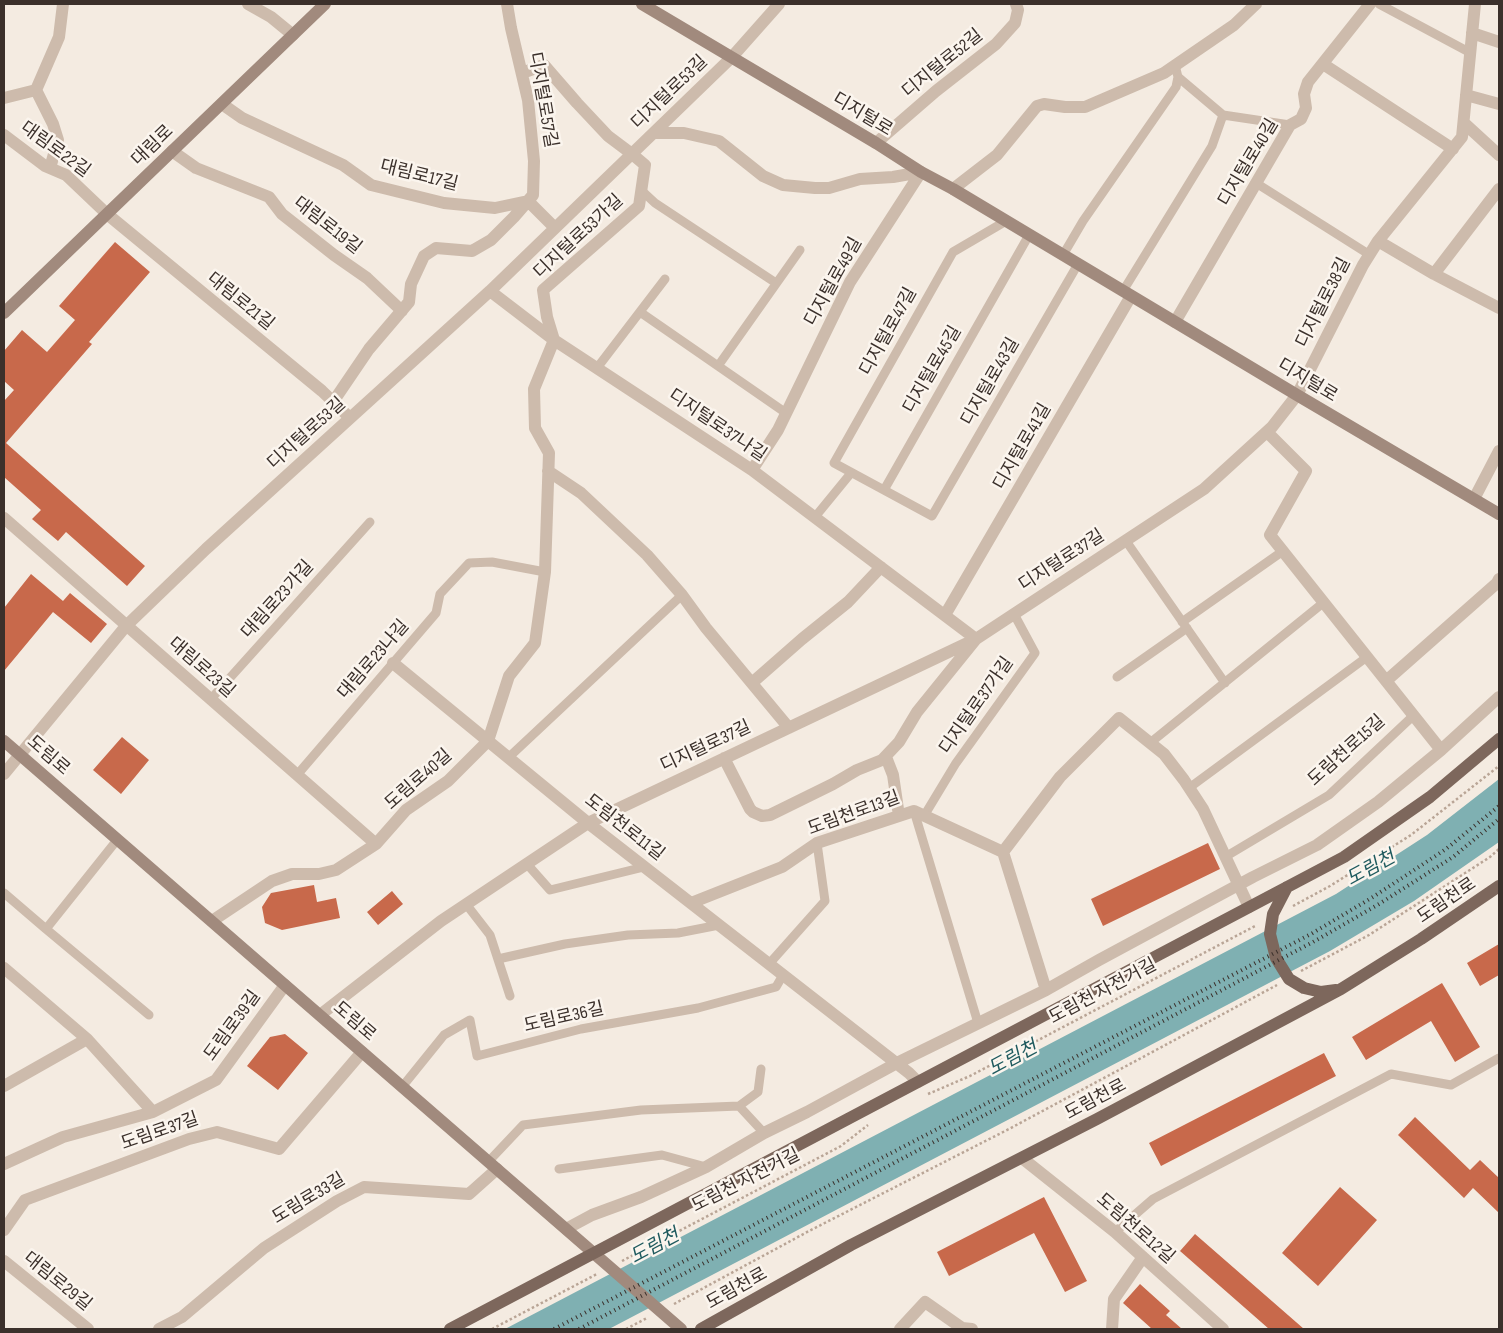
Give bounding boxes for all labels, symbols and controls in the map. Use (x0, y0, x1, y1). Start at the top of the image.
street label: 디지털로52길 (898, 25, 988, 103)
street label: 디지털로57길 (523, 50, 561, 150)
street label: 디지털로53길 (627, 51, 713, 135)
street label: 디지털로 (828, 89, 896, 141)
street label: 디지털로40길 (1214, 115, 1284, 211)
street label: 대림로22길 (16, 117, 94, 183)
street label: 대림로 (128, 121, 178, 171)
street label: 대림로17길 (378, 156, 460, 196)
street label: 디지털로53가길 (530, 190, 628, 284)
street label: 대림로19길 (289, 193, 365, 259)
street label: 디지털로49길 (801, 234, 867, 330)
street label: 디지털로38길 (1292, 254, 1356, 352)
street label: 대림로21길 (202, 268, 278, 336)
street label: 디지털로47길 (856, 284, 922, 380)
street label: 디지털로45길 (899, 322, 967, 418)
street label: 디지털로43길 (957, 334, 1025, 430)
street label: 디지털로 (1273, 355, 1341, 407)
street label: 디지털로37나길 (664, 385, 770, 467)
street label: 디지털로53길 (264, 393, 350, 475)
street label: 디지털로41길 (989, 400, 1057, 494)
street label: 디지털로37길 (1015, 525, 1109, 597)
street label: 대림로23가길 (237, 556, 319, 644)
street label: 대림로23나길 (334, 616, 414, 704)
street label: 대림로23길 (163, 633, 239, 703)
street label: 디지털로37가길 (935, 653, 1019, 759)
street label: 도림천로15길 (1304, 711, 1390, 791)
street label: 디지털로37길 (657, 717, 755, 777)
street label: 도림로 (22, 732, 74, 780)
street label: 도림로40길 (381, 745, 457, 815)
street label: 도림천로13길 (805, 787, 903, 841)
street label: 도림천로11길 (580, 790, 668, 866)
water label: 도림천 (1343, 846, 1399, 892)
street label: 도림천로 (1414, 874, 1480, 928)
street label: 도림천 자전거길 (1045, 955, 1161, 1029)
street label: 도림로39길 (200, 987, 266, 1065)
street label: 도림로 (328, 998, 380, 1046)
street label: 도림로36길 (522, 998, 606, 1038)
water label: 도림천 (984, 1037, 1042, 1081)
street label: 도림천로 (1062, 1075, 1130, 1125)
street label: 도림로37길 (118, 1109, 202, 1155)
street label: 도림천 자전거길 (688, 1144, 804, 1218)
street label: 도림로33길 (269, 1169, 349, 1229)
street label: 도림천로12길 (1091, 1189, 1179, 1269)
water label: 도림천 (626, 1225, 684, 1269)
street label: 대림로29길 (18, 1248, 96, 1316)
street label: 도림천로 (703, 1263, 771, 1315)

